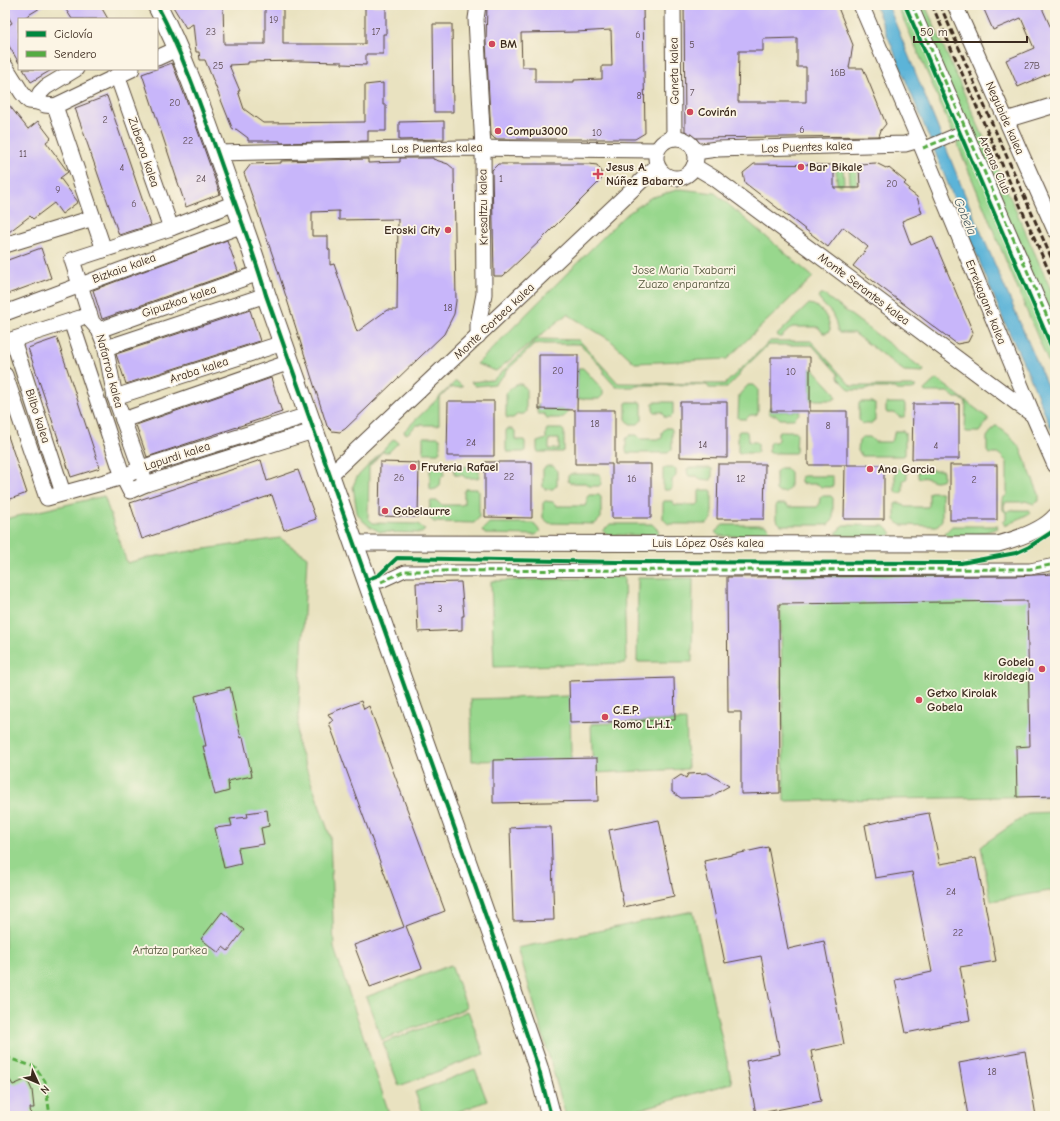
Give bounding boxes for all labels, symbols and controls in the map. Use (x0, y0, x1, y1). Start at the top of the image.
house number: 19 (269, 14, 279, 26)
legend (18, 18, 158, 70)
scale bar (914, 18, 1027, 44)
text: 50 m (920, 25, 948, 39)
house number: 23 (206, 26, 216, 38)
house number: 17 (372, 26, 381, 38)
text: Ciclovía (54, 27, 93, 41)
house number: 6 (635, 29, 641, 41)
place label: BM (500, 37, 517, 51)
street label: Ganeta kalea (666, 37, 682, 105)
marker: BM (487, 39, 497, 49)
house number: 5 (689, 39, 695, 51)
text: Sendero (54, 47, 97, 61)
house number: 25 (213, 60, 223, 72)
house number: 27B (1024, 60, 1040, 72)
house number: 16B (830, 67, 846, 79)
street label: Negubide kalea (983, 79, 1027, 157)
house number: 7 (690, 87, 695, 99)
house number: 8 (636, 90, 642, 102)
house number: 20 (169, 97, 181, 109)
place label: Covirán (698, 105, 736, 119)
marker: Covirán (685, 107, 695, 117)
house number: 2 (102, 114, 108, 126)
street label: Zuberoa kalea (125, 115, 163, 189)
place label: Compu3000 (506, 124, 568, 138)
house number: 6 (799, 124, 805, 136)
marker: Compu3000 (493, 126, 503, 136)
house number: 10 (592, 127, 602, 139)
street label: Arenas Club (976, 134, 1014, 196)
house number: 22 (183, 135, 193, 147)
street label: Los Puentes kalea (761, 138, 853, 156)
street label: Los Puentes kalea (391, 140, 483, 156)
house number: 11 (19, 148, 27, 160)
place label: Jesus A. Núñez Babarro (606, 160, 683, 188)
place label: Bar Bikale (809, 160, 862, 174)
house number: 4 (120, 162, 125, 174)
marker: Bar Bikale (796, 162, 806, 172)
street label: Kresaltzu kalea (475, 169, 491, 245)
marker: Jesus A. Núñez Babarro (593, 169, 603, 179)
house number: 24 (196, 173, 206, 185)
house number: 1 (499, 173, 503, 185)
house number: 20 (886, 178, 898, 190)
house number: 9 (55, 184, 61, 196)
water label: Gobela (951, 195, 980, 237)
house number: 6 (131, 198, 137, 210)
place label: Eroski City (384, 223, 440, 237)
marker: Eroski City (443, 225, 453, 235)
street label: Bizkaia kalea (90, 250, 158, 286)
street label: Monte Serantes kalea (816, 250, 912, 328)
street label: Errekagane kalea (963, 258, 1009, 346)
park label: Jose Maria Txabarri Zuazo enparantza (632, 263, 736, 291)
street label: Monte Gorbea kalea (451, 280, 537, 362)
street label: Gipuzkoa kalea (140, 282, 218, 320)
house number: 18 (443, 302, 453, 314)
street label: Nafarroa kalea (93, 333, 127, 409)
street label: Araba kalea (168, 354, 230, 386)
house number: 20 (552, 365, 564, 377)
house number: 10 (786, 366, 796, 378)
street label: Bilbo kalea (23, 387, 53, 445)
house number: 18 (590, 418, 600, 430)
house number: 8 (825, 420, 831, 432)
house number: 24 (466, 437, 476, 449)
street label: Lapurdi kalea (142, 439, 212, 473)
house number: 14 (699, 439, 708, 451)
house number: 4 (934, 440, 939, 452)
place label: Fruteria Rafael (421, 460, 498, 474)
marker: Fruteria Rafael (408, 462, 418, 472)
place label: Ana Garcia (878, 462, 935, 476)
marker: Ana Garcia (865, 464, 875, 474)
house number: 22 (504, 471, 514, 483)
house number: 26 (394, 472, 404, 484)
house number: 16 (627, 473, 637, 485)
house number: 12 (736, 473, 746, 485)
house number: 2 (971, 474, 977, 486)
place label: Gobelaurre (393, 504, 450, 518)
marker: Gobelaurre (380, 506, 390, 516)
street label: Luis López Osés kalea (652, 536, 764, 550)
house number: 3 (437, 603, 443, 615)
place label: Gobela kiroldegia (984, 655, 1034, 683)
marker: Gobela kiroldegia (1037, 664, 1047, 674)
place label: Getxo Kirolak Gobela (927, 686, 997, 714)
marker: Getxo Kirolak Gobela (914, 695, 924, 705)
place label: C.E.P. Romo L.H.I. (613, 703, 672, 731)
marker: C.E.P. Romo L.H.I. (600, 712, 610, 722)
house number: 24 (946, 886, 956, 898)
house number: 22 (953, 927, 963, 939)
park label: Artatza parkea (133, 943, 207, 957)
north arrow (18, 1063, 58, 1103)
house number: 18 (987, 1066, 997, 1078)
text: N (38, 1082, 52, 1097)

